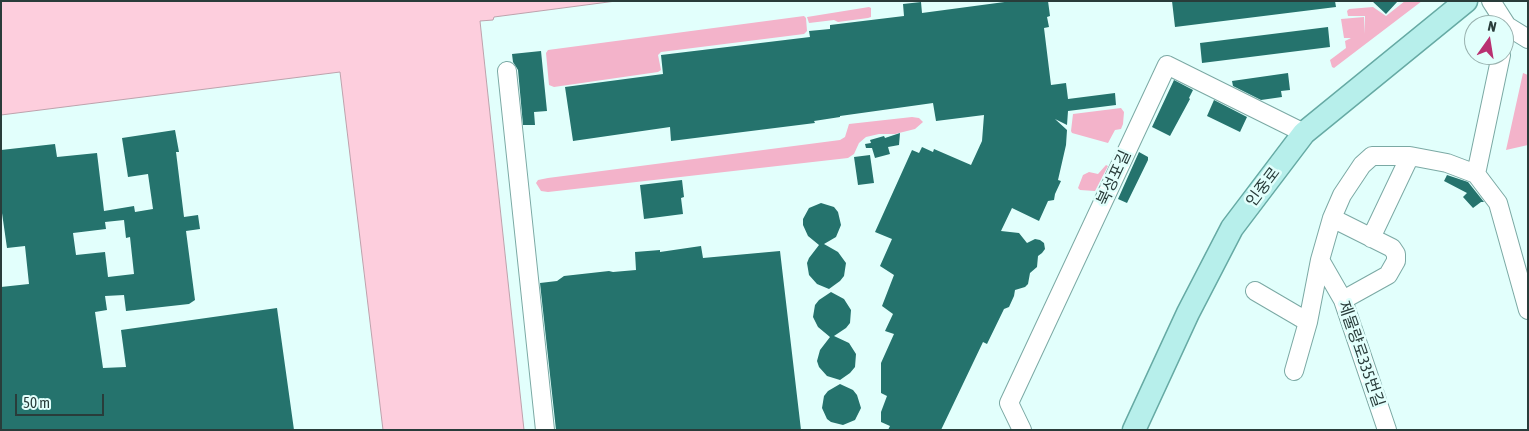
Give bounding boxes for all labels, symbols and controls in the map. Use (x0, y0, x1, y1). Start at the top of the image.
north arrow (1464, 15, 1514, 65)
text: N (1486, 18, 1498, 35)
street label: 북성포길 (1093, 147, 1135, 209)
street label: 인중로 (1242, 164, 1284, 210)
street label: 제물량로335번길 (1334, 298, 1388, 410)
scale bar (18, 384, 106, 416)
text: 50 m (23, 394, 50, 411)

